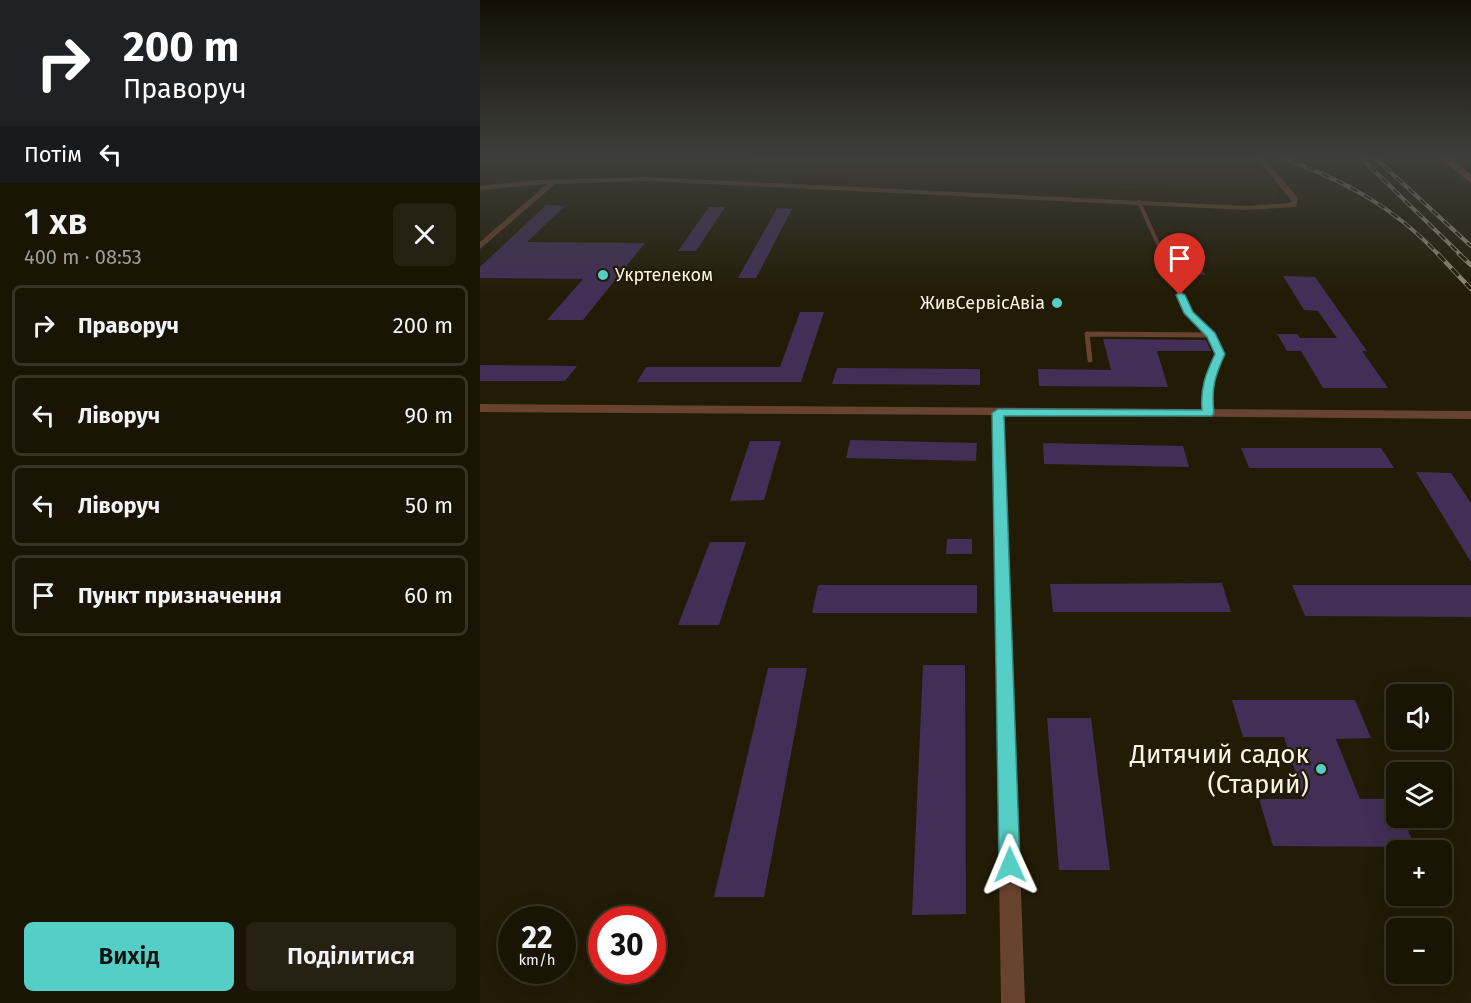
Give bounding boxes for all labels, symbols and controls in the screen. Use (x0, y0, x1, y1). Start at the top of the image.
text: 200 m (123, 22, 239, 72)
icon: right (24, 24, 102, 102)
text: Праворуч (123, 73, 247, 105)
icon: left (94, 138, 127, 171)
text: Потім (24, 141, 82, 168)
text: 1 хв (24, 200, 87, 244)
button: close (393, 203, 456, 266)
pin (1154, 233, 1205, 295)
icon: arrive (1163, 242, 1196, 275)
text: 400 m · 08:53 (24, 245, 142, 269)
place label: Укртелеком (615, 264, 713, 286)
marker: Укртелеком (596, 268, 610, 282)
place label: ЖивСервісАвіа (920, 292, 1045, 314)
marker: ЖивСервісАвіа (1050, 296, 1064, 310)
icon: right (27, 309, 60, 342)
text: Праворуч (78, 312, 179, 339)
text: 200 m (393, 312, 453, 339)
icon: left (27, 399, 60, 432)
text: Ліворуч (78, 402, 160, 429)
text: 90 m (404, 402, 453, 429)
icon: left (27, 489, 60, 522)
text: Ліворуч (78, 492, 160, 519)
text: 50 m (405, 492, 453, 519)
icon: arrive (27, 579, 60, 612)
text: Пункт призначення (78, 582, 282, 609)
text: 60 m (404, 582, 453, 609)
map controls (1386, 684, 1452, 984)
button: sound (1386, 684, 1452, 750)
place label: Дитячий садок (Старий) (1129, 739, 1310, 800)
marker: Дитячий садок (Старий) (1314, 762, 1328, 776)
button: layers (1386, 762, 1452, 828)
position arrow (978, 833, 1042, 897)
button: + (1386, 840, 1452, 906)
speed limit sign: 30 (588, 906, 666, 984)
button: − (1386, 918, 1452, 984)
text: 22 (521, 920, 553, 956)
button: Вихід (24, 922, 234, 991)
button: Поділитися (246, 922, 456, 991)
text: km/h (518, 951, 556, 969)

